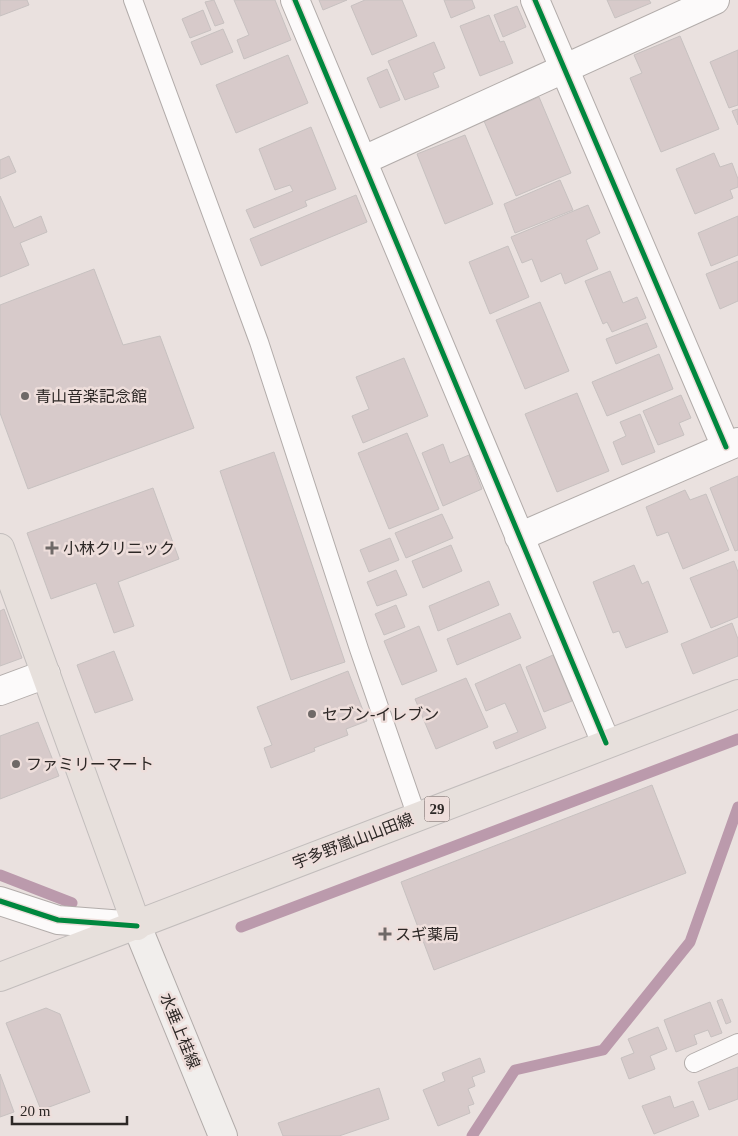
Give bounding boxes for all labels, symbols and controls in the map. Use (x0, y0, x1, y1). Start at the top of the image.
place label: 青山音楽記念館 (35, 388, 147, 405)
marker: 青山音楽記念館 (19, 390, 31, 402)
place label: 小林クリニック (63, 540, 175, 557)
marker: 小林クリニック (45, 541, 59, 555)
place label: セブン-イレブン (322, 706, 439, 723)
marker: セブン-イレブン (306, 708, 318, 720)
place label: ファミリーマート (26, 756, 154, 773)
marker: ファミリーマート (10, 758, 22, 770)
road number: 29 (424, 796, 450, 822)
street label: 宇多野嵐山山田線 (290, 810, 416, 872)
place label: スギ薬局 (395, 926, 459, 943)
marker: スギ薬局 (379, 928, 391, 940)
street label: 水垂上桂線 (157, 991, 203, 1071)
scale bar (12, 1094, 128, 1126)
text: 20 m (20, 1103, 51, 1119)

